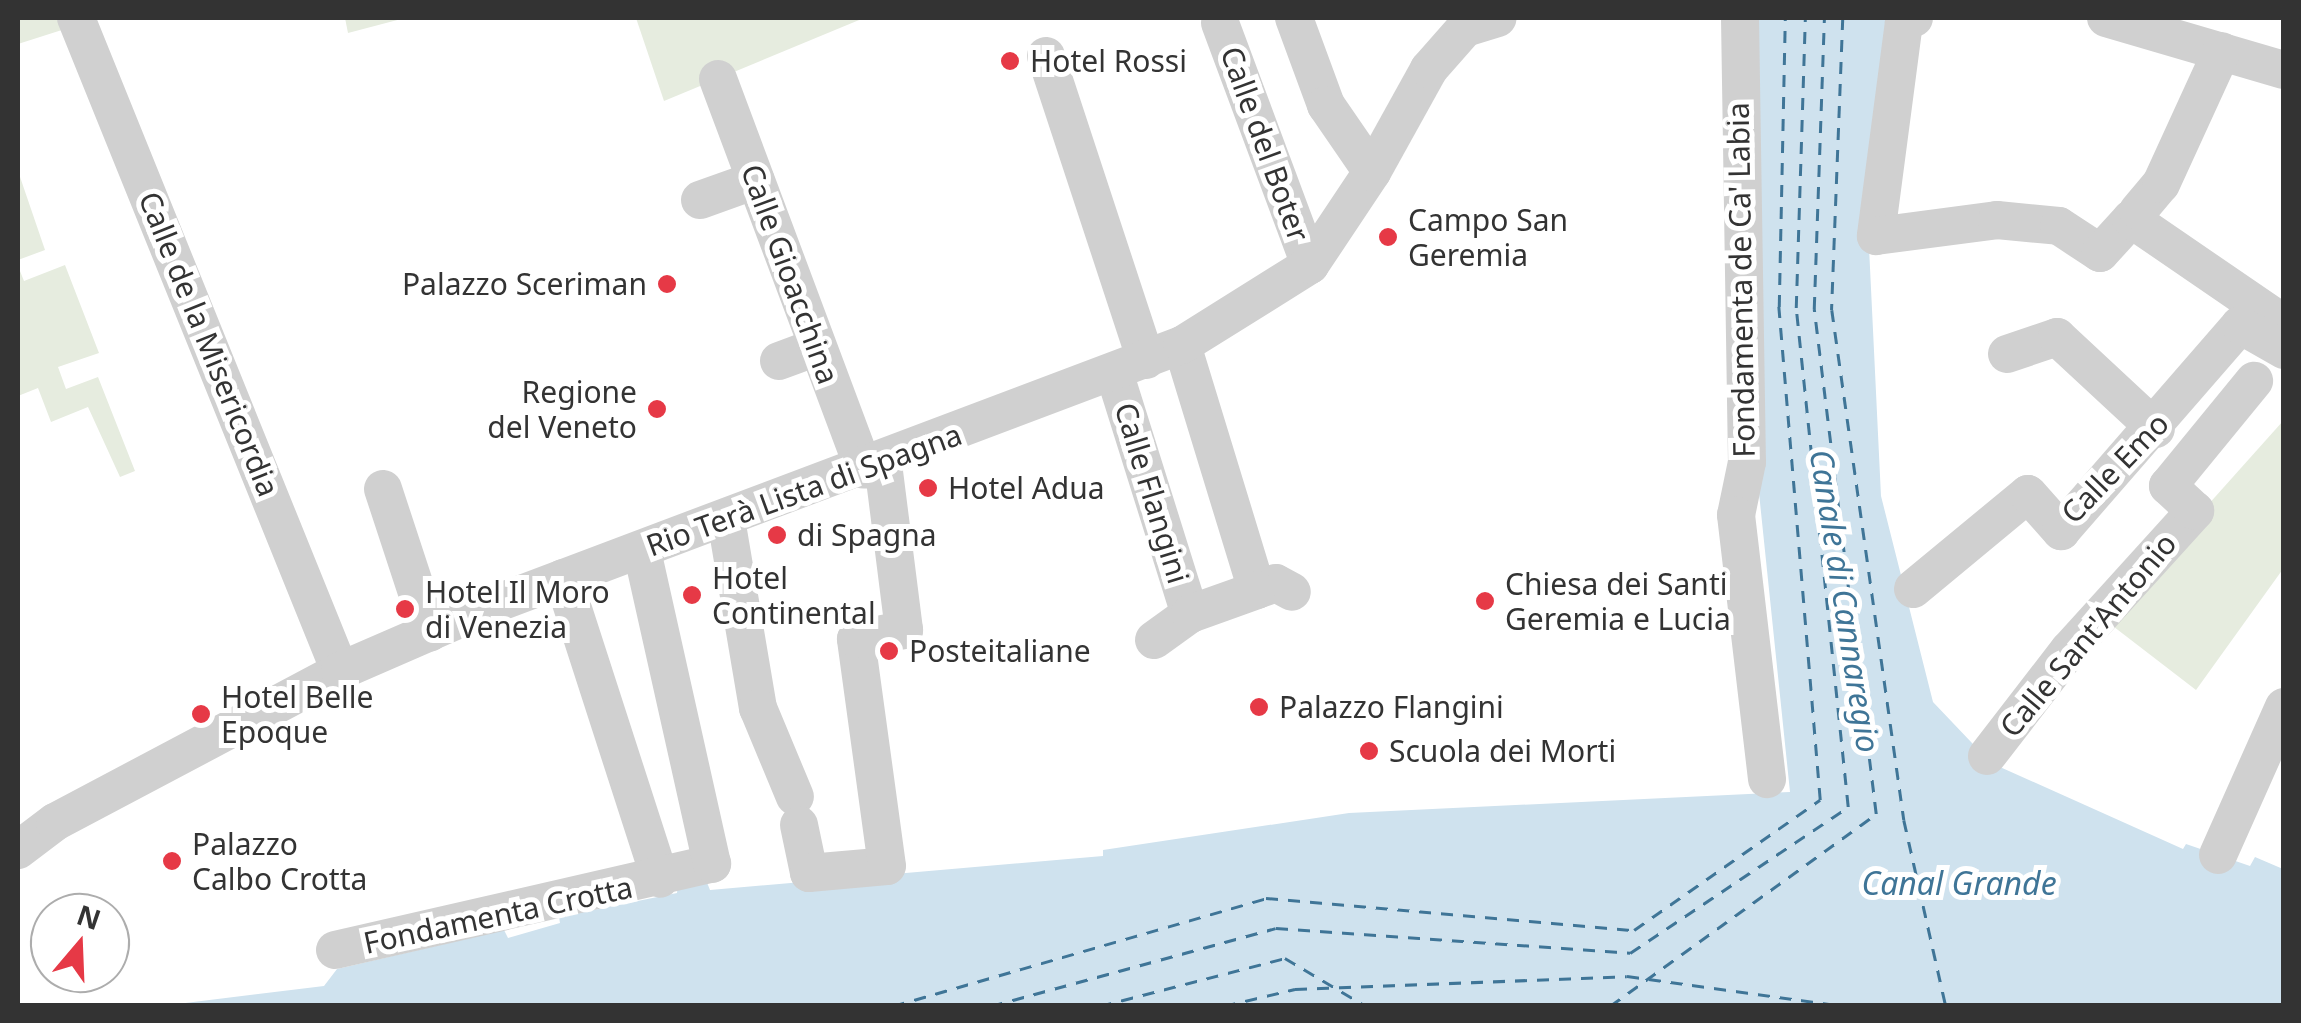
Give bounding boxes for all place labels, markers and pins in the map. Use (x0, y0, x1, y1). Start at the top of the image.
place label: Hotel Rossi (1030, 43, 1187, 79)
marker: Hotel Rossi (999, 50, 1021, 72)
place label: Campo San Geremia (1408, 202, 1568, 272)
marker: Campo San Geremia (1377, 226, 1399, 248)
place label: Palazzo Sceriman (402, 266, 647, 302)
marker: Palazzo Sceriman (656, 273, 678, 295)
place label: Regione del Veneto (487, 374, 637, 444)
marker: Regione del Veneto (646, 398, 668, 420)
place label: Hotel Adua (948, 470, 1105, 506)
marker: Hotel Adua (917, 477, 939, 499)
place label: di Spagna (797, 517, 937, 553)
marker: di Spagna (766, 524, 788, 546)
place label: Hotel Continental (712, 560, 876, 630)
place label: Chiesa dei Santi Geremia e Lucia (1505, 566, 1731, 636)
place label: Hotel Il Moro di Venezia (425, 574, 610, 644)
marker: Hotel Continental (681, 584, 703, 606)
marker: Chiesa dei Santi Geremia e Lucia (1474, 590, 1496, 612)
marker: Hotel Il Moro di Venezia (394, 598, 416, 620)
place label: Posteitaliane (909, 633, 1091, 669)
marker: Posteitaliane (878, 640, 900, 662)
place label: Hotel Belle Epoque (221, 679, 373, 750)
place label: Palazzo Flangini (1279, 689, 1504, 725)
marker: Palazzo Flangini (1248, 696, 1270, 718)
marker: Hotel Belle Epoque (190, 703, 212, 725)
place label: Scuola dei Morti (1389, 733, 1616, 769)
marker: Scuola dei Morti (1358, 740, 1380, 762)
place label: Palazzo Calbo Crotta (192, 826, 367, 896)
marker: Palazzo Calbo Crotta (161, 850, 183, 872)

